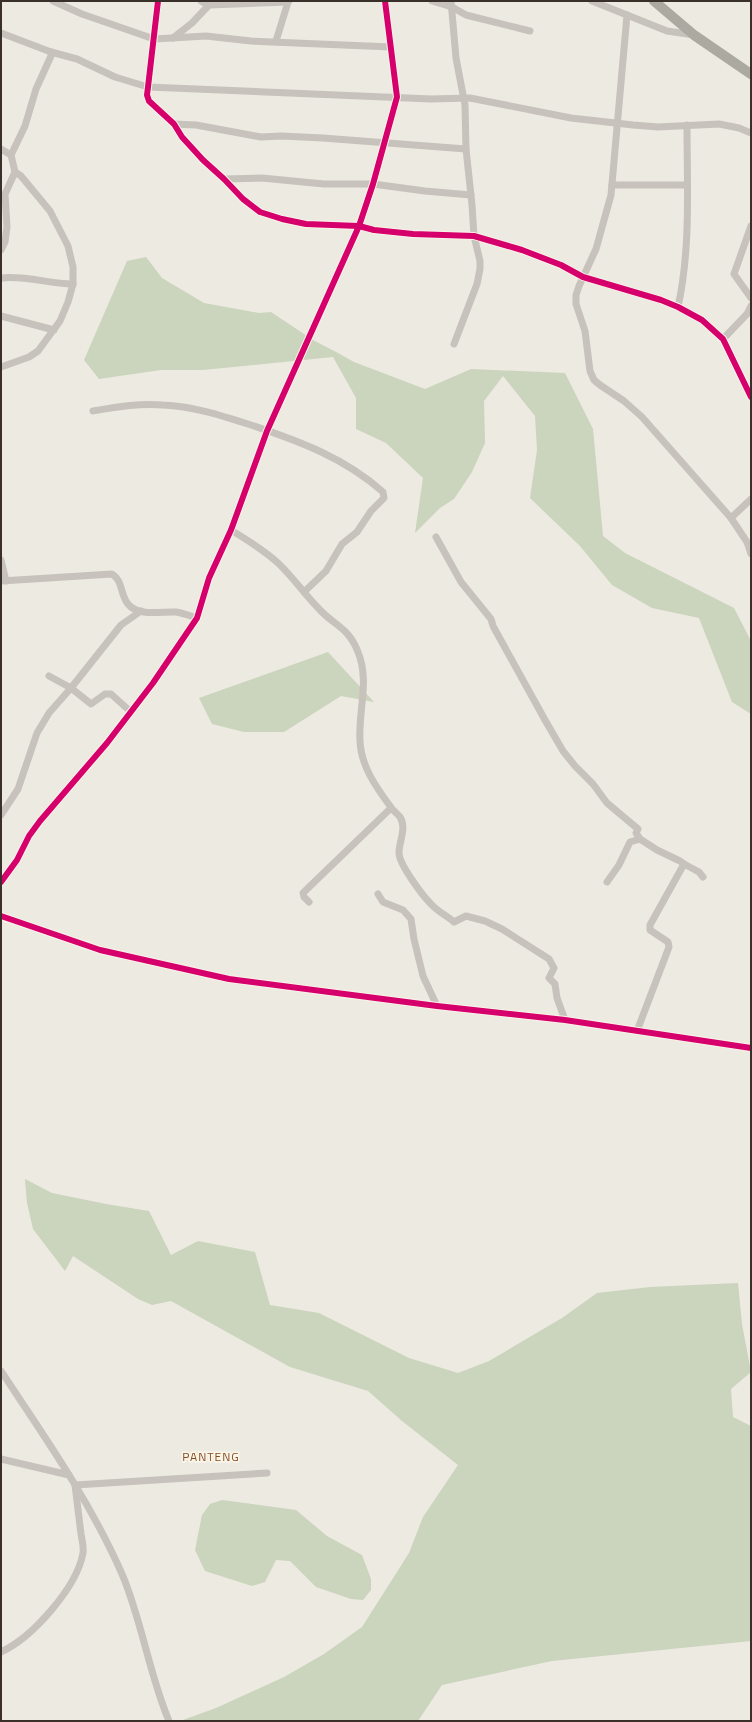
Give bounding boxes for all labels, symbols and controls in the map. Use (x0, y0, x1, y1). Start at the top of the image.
district label: PANTENG (182, 1447, 240, 1466)

